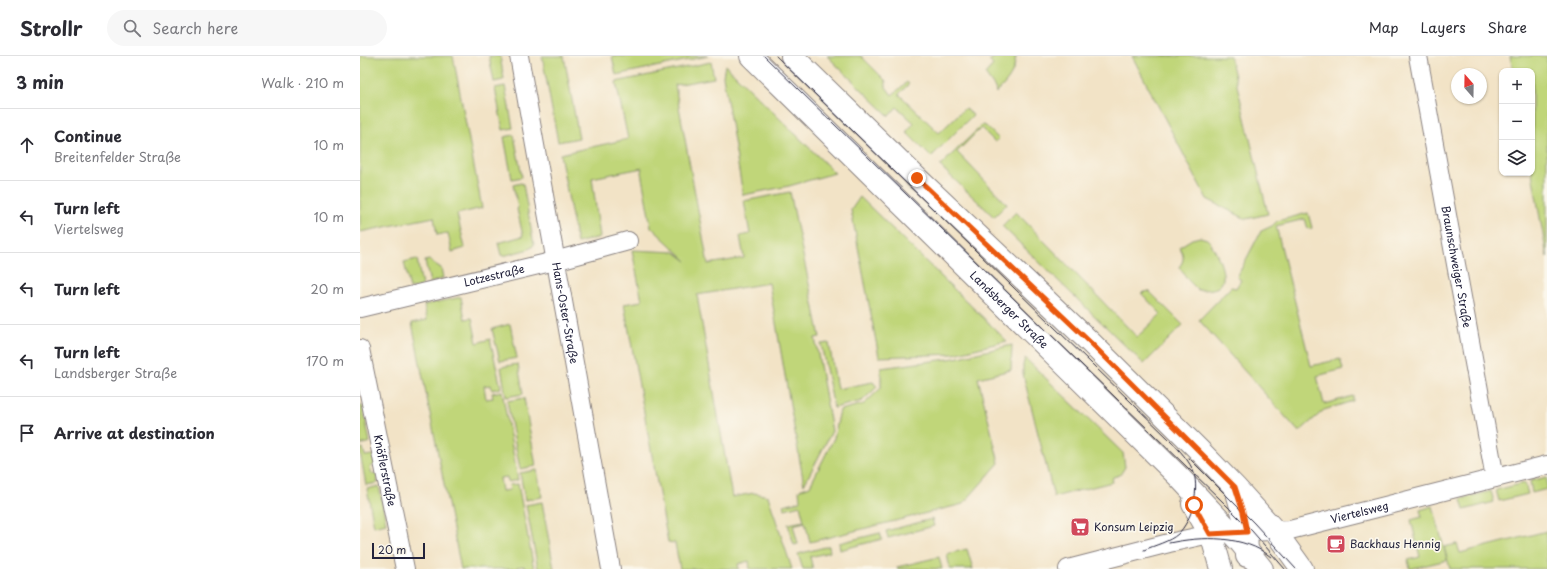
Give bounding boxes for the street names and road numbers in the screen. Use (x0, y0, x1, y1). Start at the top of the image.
street label: Braunschweiger Straße (1437, 204, 1476, 329)
street label: Lotzestraße (462, 260, 526, 291)
street label: Hans-Oster-Straße (548, 261, 583, 365)
street label: Landsberger Straße (966, 267, 1053, 352)
street label: Knöflerstraße (370, 433, 401, 508)
street label: Viertelsweg (1329, 496, 1390, 527)

